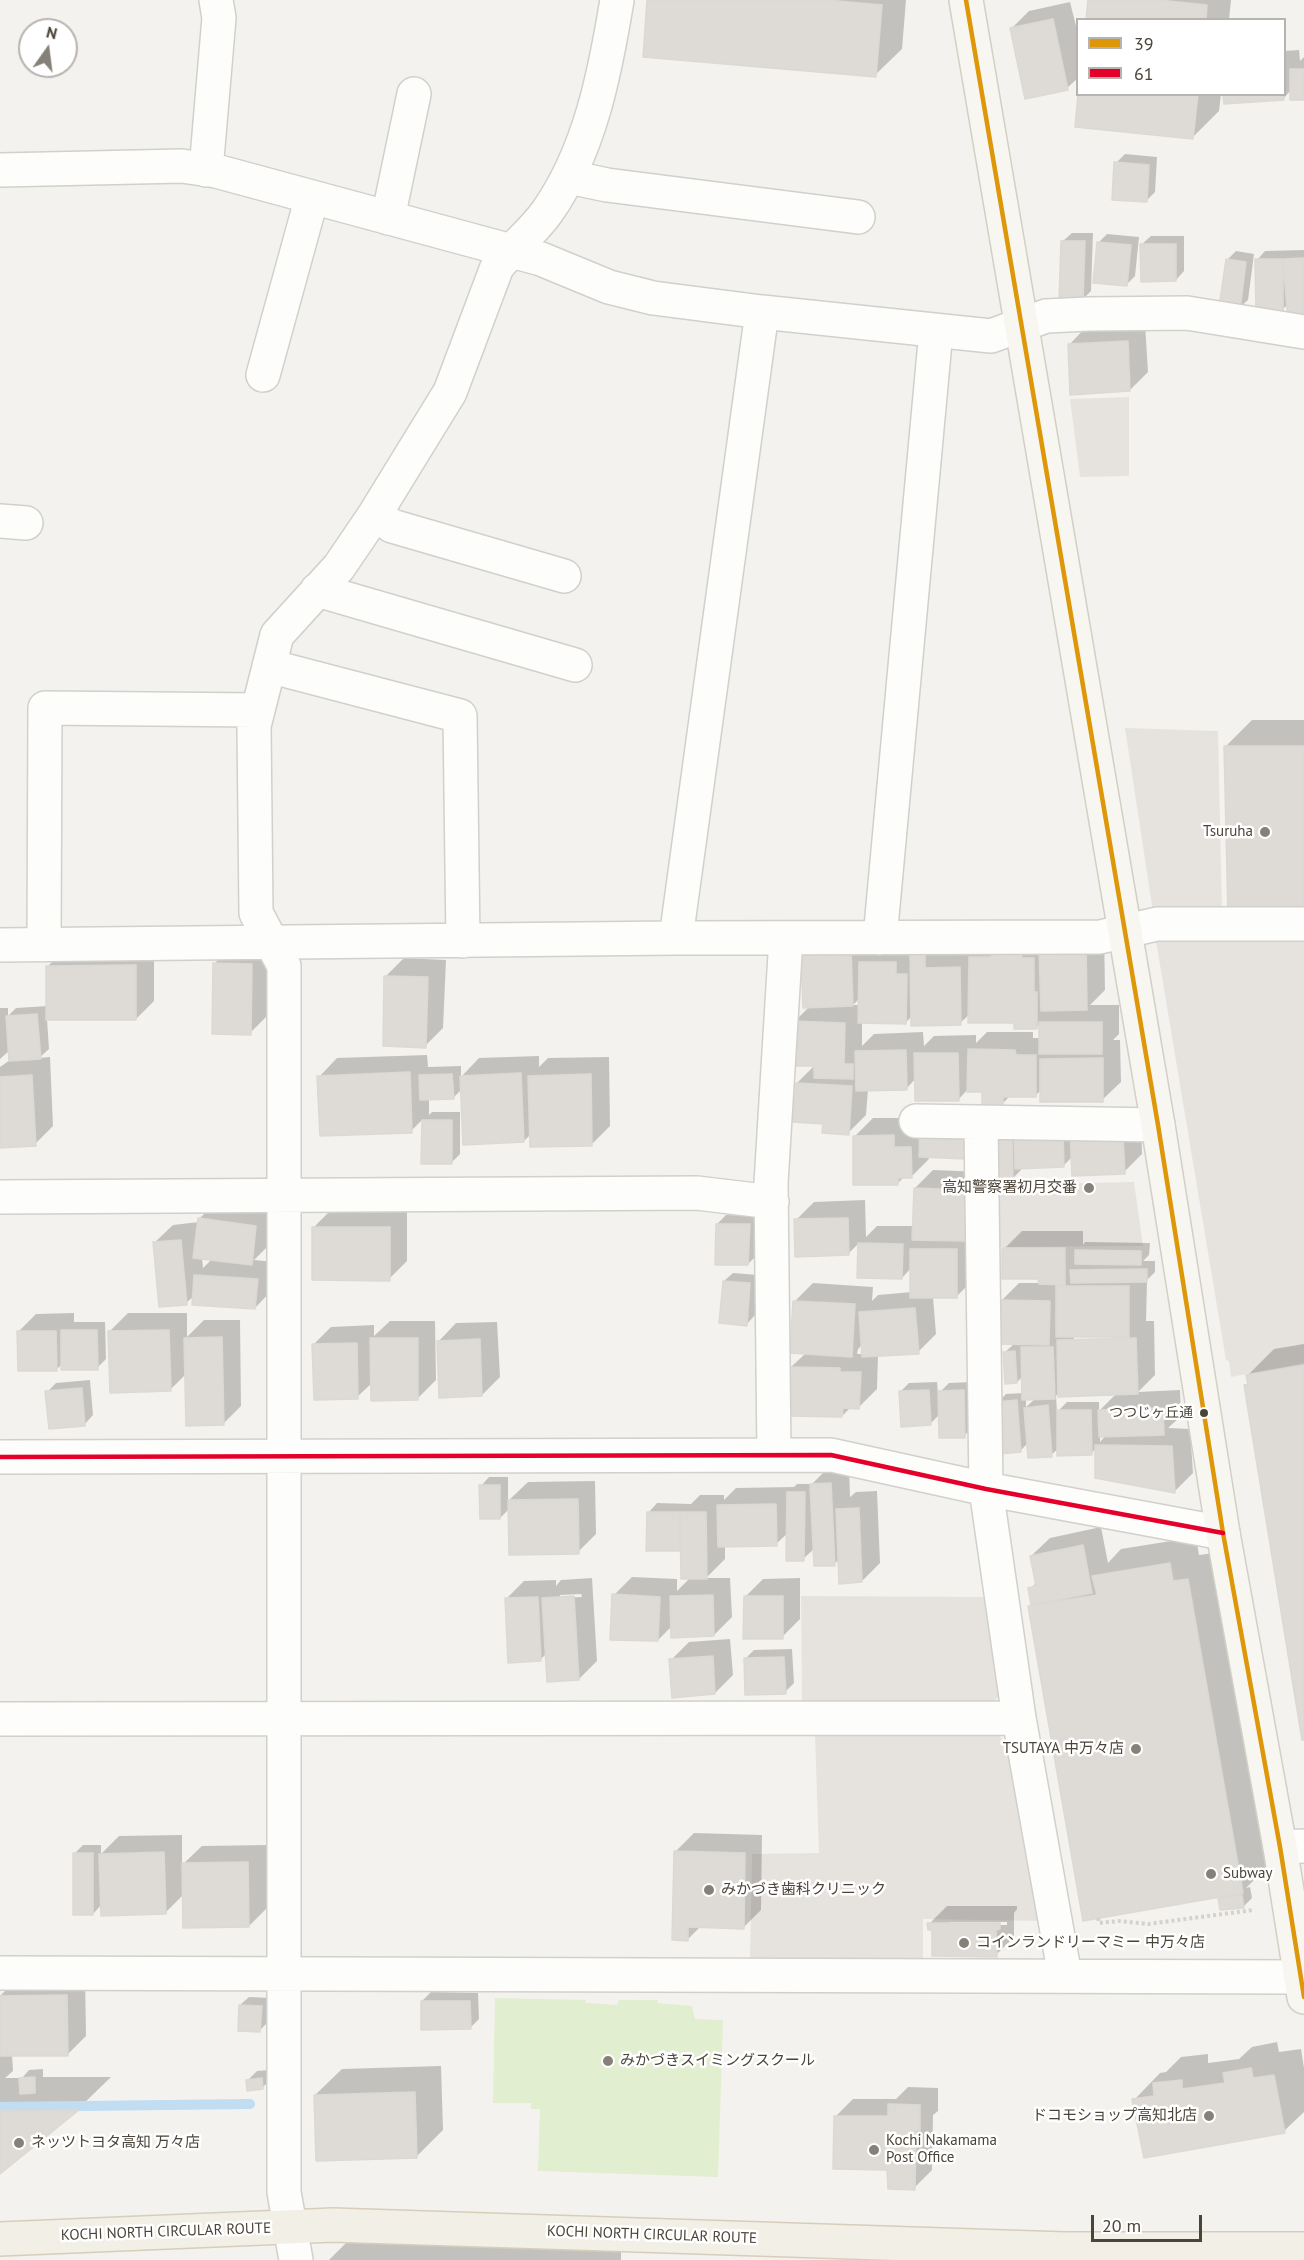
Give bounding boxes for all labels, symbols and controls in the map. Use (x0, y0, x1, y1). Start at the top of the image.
north arrow (18, 18, 78, 78)
legend (1076, 18, 1286, 96)
text: N (44, 21, 59, 43)
text: 39 (1134, 32, 1154, 55)
text: 61 (1134, 62, 1154, 85)
place label: Tsuruha (1203, 823, 1253, 841)
marker: Tsuruha (1258, 825, 1272, 839)
place label: 高知警察署初月交番 (942, 1179, 1077, 1197)
marker: 高知警察署初月交番 (1082, 1181, 1096, 1195)
place label: つつじヶ丘通 (1109, 1405, 1193, 1421)
marker: つつじヶ丘通 (1198, 1407, 1210, 1419)
place label: TSUTAYA 中万々店 (1003, 1740, 1124, 1758)
marker: TSUTAYA 中万々店 (1129, 1742, 1143, 1756)
place label: Subway (1223, 1865, 1272, 1883)
marker: Subway (1204, 1867, 1218, 1881)
place label: みかづき歯科クリニック (721, 1881, 886, 1899)
marker: みかづき歯科クリニック (702, 1883, 716, 1897)
place label: コインランドリーマミー 中万々店 (976, 1934, 1205, 1952)
marker: コインランドリーマミー 中万々店 (957, 1936, 971, 1950)
place label: みかづきスイミングスクール (620, 2052, 815, 2070)
marker: みかづきスイミングスクール (601, 2054, 615, 2068)
place label: ドコモショップ高知北店 (1032, 2107, 1197, 2125)
marker: ドコモショップ高知北店 (1202, 2109, 1216, 2123)
place label: Kochi Nakamama Post Office (886, 2132, 997, 2167)
place label: ネッツトヨタ高知 万々店 (31, 2134, 200, 2152)
marker: ネッツトヨタ高知 万々店 (12, 2136, 26, 2150)
marker: Kochi Nakamama Post Office (867, 2143, 881, 2157)
scale bar (1094, 2203, 1205, 2241)
text: 20 m (1102, 2214, 1141, 2237)
street label: KOCHI NORTH CIRCULAR ROUTE (61, 2219, 271, 2245)
street label: KOCHI NORTH CIRCULAR ROUTE (547, 2222, 757, 2248)

